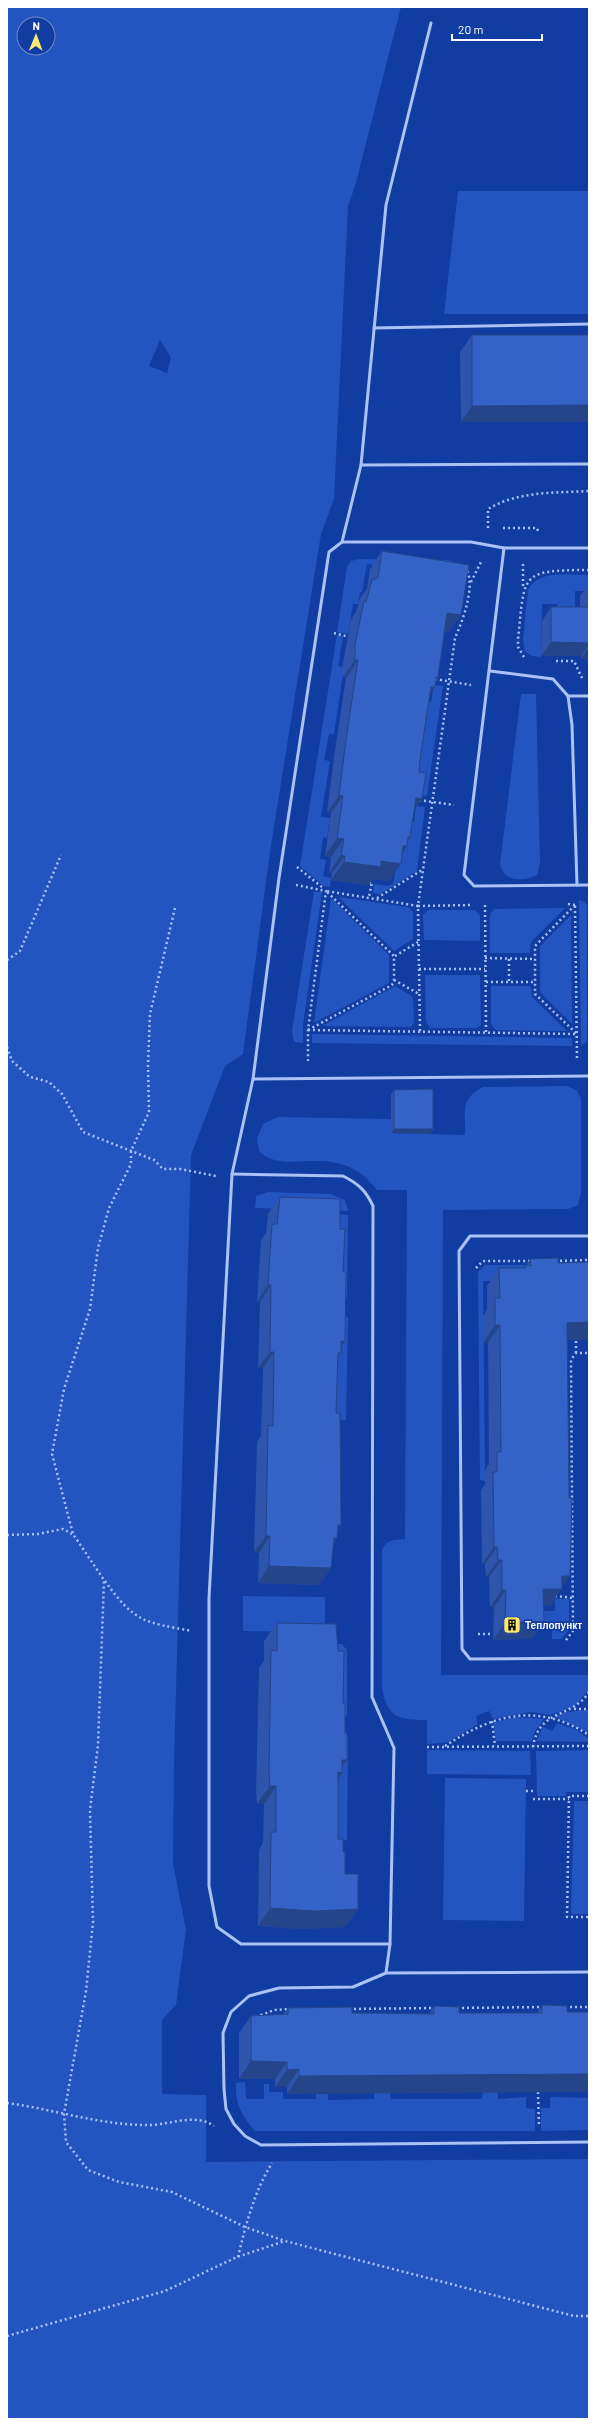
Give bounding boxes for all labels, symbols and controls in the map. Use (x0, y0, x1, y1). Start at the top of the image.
north arrow (16, 16, 56, 56)
scale bar (452, 16, 542, 42)
text: N (32, 19, 40, 32)
text: 20 m (458, 22, 484, 36)
building icon: Теплопункт (502, 1615, 522, 1635)
place label: Теплопункт (525, 1619, 582, 1631)

